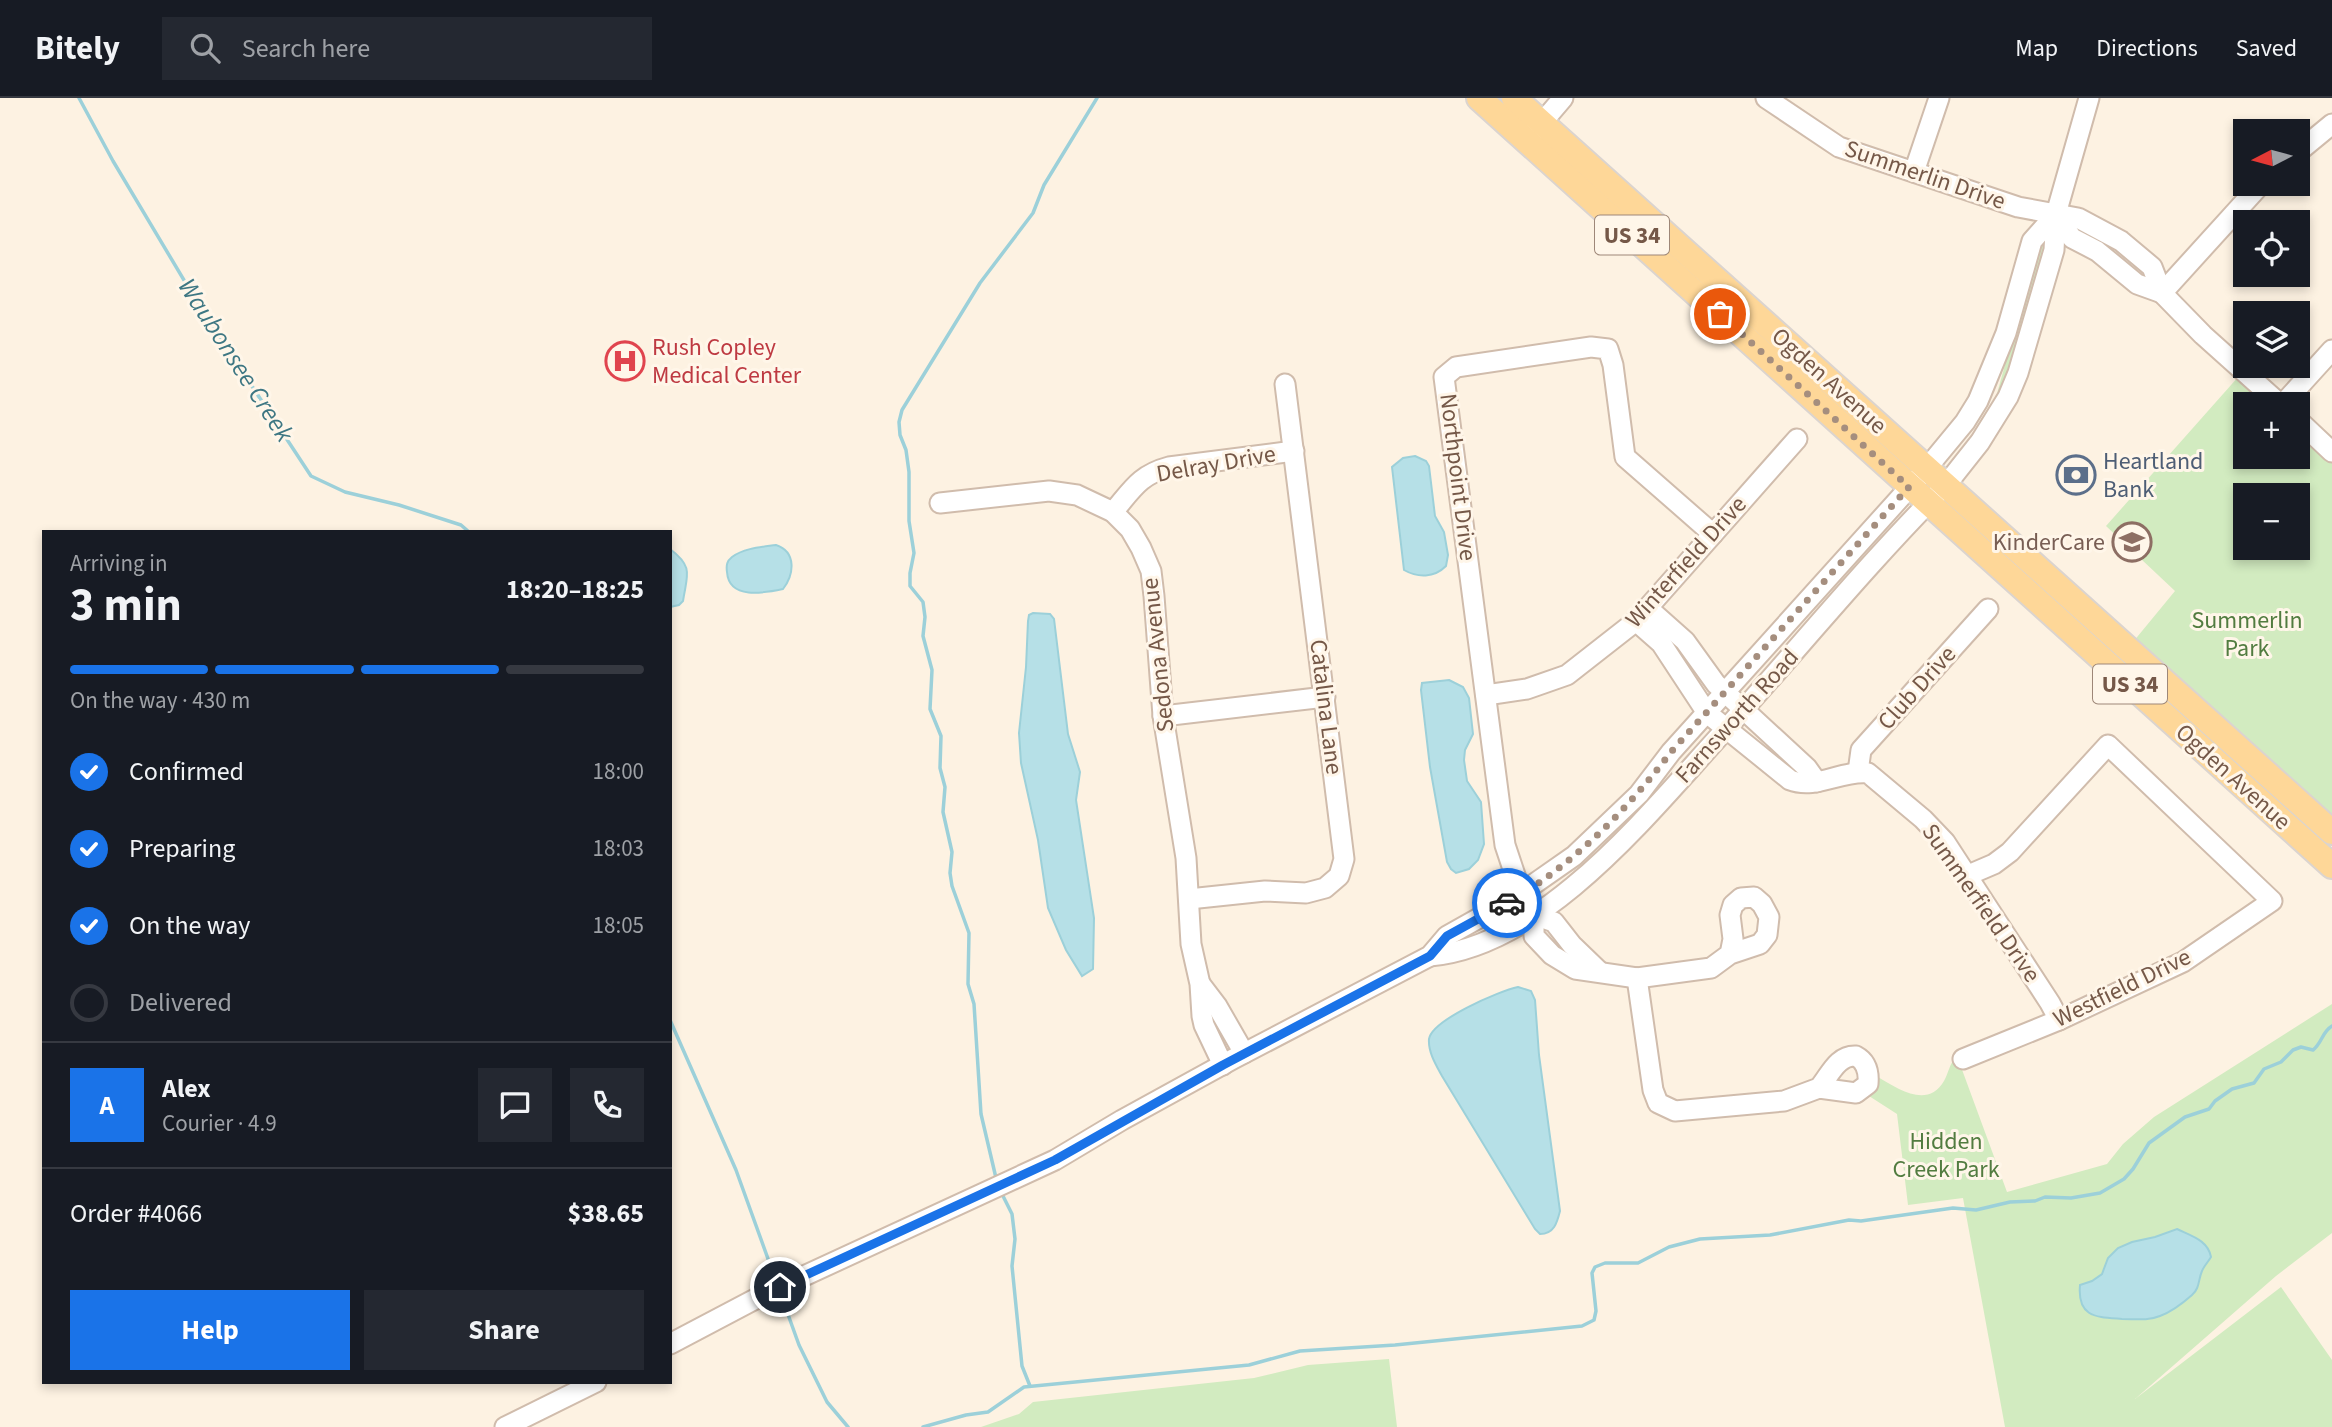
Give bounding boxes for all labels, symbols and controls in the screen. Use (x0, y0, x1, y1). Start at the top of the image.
search box (162, 17, 652, 80)
text: Bitely (35, 25, 120, 72)
icon: search (186, 29, 224, 67)
text: Search here (242, 30, 370, 67)
text: Map (2015, 31, 2058, 66)
text: Directions (2096, 31, 2198, 66)
text: Saved (2236, 31, 2297, 66)
north arrow (2233, 119, 2310, 196)
map controls (2233, 119, 2310, 560)
street label: Summerlin Drive (1840, 131, 2010, 219)
button: locate (2233, 210, 2310, 287)
road number: US 34 (1595, 216, 1669, 254)
water label: Waubonsee Creek (169, 271, 303, 450)
pin (1690, 284, 1750, 344)
icon: bag (1701, 295, 1739, 333)
button: layers (2233, 301, 2310, 378)
street label: Ogden Avenue (1763, 320, 1895, 442)
place label: Rush Copley Medical Center (652, 330, 802, 393)
hospital icon: Rush Copley Medical Center (604, 340, 646, 382)
street label: Northpoint Drive (1430, 391, 1486, 563)
button: + (2233, 392, 2310, 469)
street label: Delray Drive (1154, 436, 1278, 492)
place label: Heartland Bank (2103, 444, 2203, 507)
bank icon: Heartland Bank (2055, 454, 2097, 496)
button: − (2233, 483, 2310, 560)
street label: Winterfield Drive (1617, 488, 1755, 636)
school or university icon: KinderCare (2111, 521, 2153, 563)
place label: KinderCare (1993, 525, 2105, 560)
text: Arriving in (70, 547, 168, 580)
text: 18:20–18:25 (506, 571, 644, 608)
text: 3 min (70, 573, 182, 638)
street label: Sedona Avenue (1132, 576, 1184, 734)
park label: Summerlin Park (2191, 603, 2303, 666)
street label: Catalina Lane (1300, 637, 1352, 777)
street label: Club Drive (1870, 638, 1964, 738)
street label: Farnsworth Road (1667, 641, 1807, 791)
road number: US 34 (2093, 664, 2167, 704)
text: On the way · 430 m (70, 684, 250, 717)
street label: Ogden Avenue (2167, 716, 2299, 838)
icon: check (70, 753, 108, 791)
text: Confirmed (129, 753, 244, 790)
text: 18:00 (593, 755, 644, 788)
street label: Summerfield Drive (1913, 816, 2049, 990)
icon: check (70, 830, 108, 868)
text: Preparing (129, 830, 235, 867)
text: 18:03 (593, 832, 644, 865)
courier (1472, 868, 1542, 938)
icon: car (1488, 884, 1526, 922)
icon: check (70, 907, 108, 945)
text: On the way (129, 907, 250, 944)
text: 18:05 (593, 909, 644, 942)
street label: Westfield Drive (2047, 940, 2197, 1036)
text: Delivered (129, 984, 232, 1021)
button: chat (478, 1068, 552, 1142)
button: phone (570, 1068, 644, 1142)
text: Alex (162, 1070, 211, 1107)
text: A (100, 1087, 114, 1124)
text: Courier · 4.9 (162, 1107, 277, 1140)
park label: Hidden Creek Park (1892, 1124, 2000, 1187)
text: Order #4066 (70, 1195, 202, 1232)
text: $38.65 (568, 1195, 644, 1232)
pin (750, 1257, 810, 1317)
icon: home (761, 1268, 799, 1306)
button: Help (70, 1290, 350, 1370)
button: Share (364, 1290, 644, 1370)

